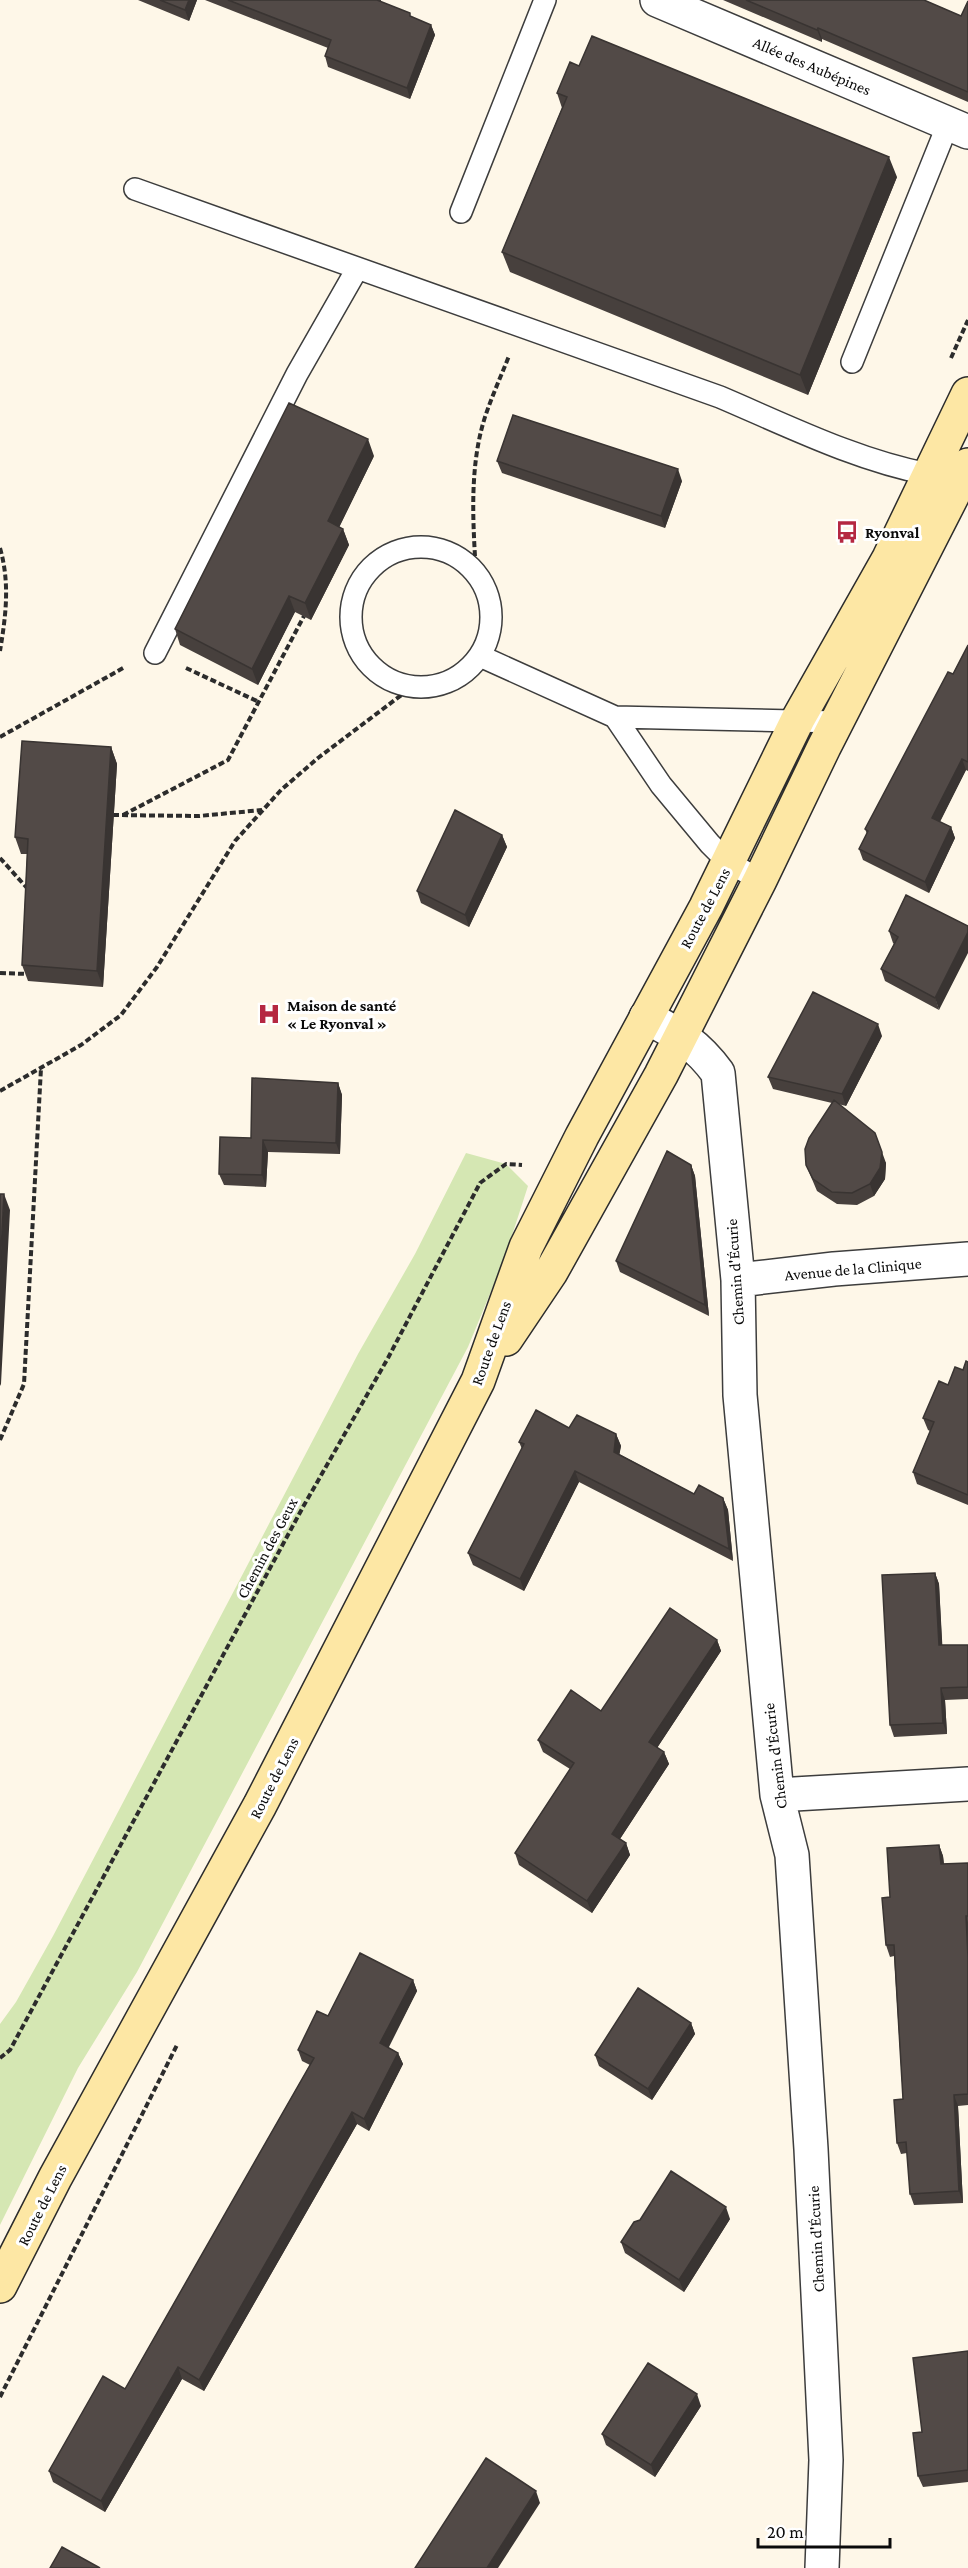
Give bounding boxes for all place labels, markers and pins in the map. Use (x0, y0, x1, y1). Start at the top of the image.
bus stop icon: Ryonval (834, 519, 860, 545)
place label: Ryonval (865, 524, 920, 541)
place label: Maison de santé « Le Ryonval » (287, 997, 397, 1032)
hospital icon: Maison de santé « Le Ryonval » (256, 1001, 282, 1027)

